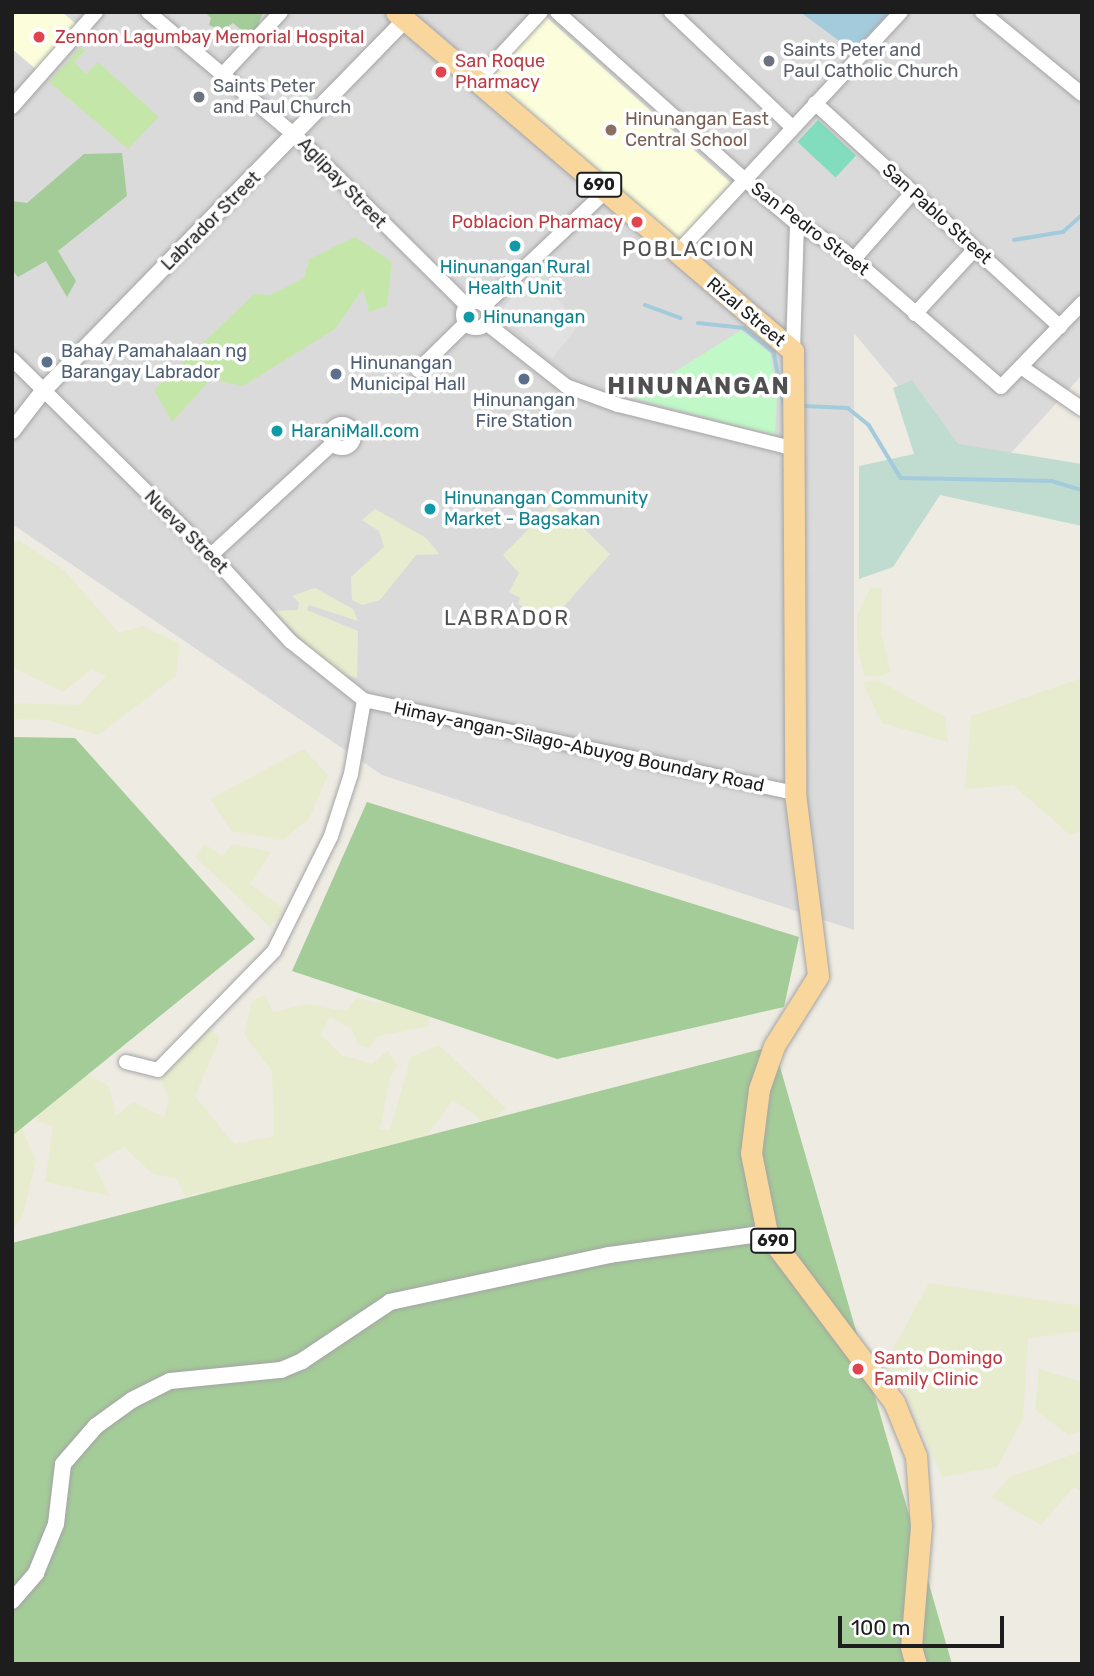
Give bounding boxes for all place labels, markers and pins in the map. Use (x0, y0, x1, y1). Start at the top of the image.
place label: Zennon Lagumbay Memorial Hospital (55, 26, 365, 48)
marker: Zennon Lagumbay Memorial Hospital (29, 27, 49, 47)
place label: Saints Peter and Paul Catholic Church (783, 40, 959, 82)
place label: San Roque Pharmacy (455, 51, 545, 94)
marker: Saints Peter and Paul Catholic Church (761, 53, 777, 69)
marker: San Roque Pharmacy (433, 64, 449, 80)
place label: Saints Peter and Paul Church (213, 76, 351, 119)
marker: Saints Peter and Paul Church (191, 89, 207, 105)
place label: Hinunangan East Central School (625, 109, 769, 152)
marker: Hinunangan East Central School (603, 122, 619, 138)
place label: Poblacion Pharmacy (451, 211, 623, 233)
marker: Poblacion Pharmacy (629, 214, 645, 230)
marker: Hinunangan Rural Health Unit (507, 238, 523, 254)
place label: Hinunangan Rural Health Unit (440, 257, 590, 300)
place label: Hinunangan (483, 306, 585, 328)
marker: Hinunangan (461, 309, 477, 325)
place label: Bahay Pamahalaan ng Barangay Labrador (61, 341, 247, 384)
place label: Hinunangan Municipal Hall (350, 353, 466, 396)
marker: Bahay Pamahalaan ng Barangay Labrador (39, 354, 55, 370)
marker: Hinunangan Municipal Hall (328, 366, 344, 382)
marker: Hinunangan Fire Station (516, 371, 532, 387)
place label: Hinunangan Fire Station (473, 390, 575, 432)
place label: HaraniMall.com (291, 420, 419, 442)
marker: HaraniMall.com (269, 423, 285, 439)
place label: Hinunangan Community Market - Bagsakan (444, 488, 648, 530)
marker: Hinunangan Community Market - Bagsakan (422, 501, 438, 517)
place label: Santo Domingo Family Clinic (874, 1348, 1003, 1390)
marker: Santo Domingo Family Clinic (848, 1359, 868, 1379)

